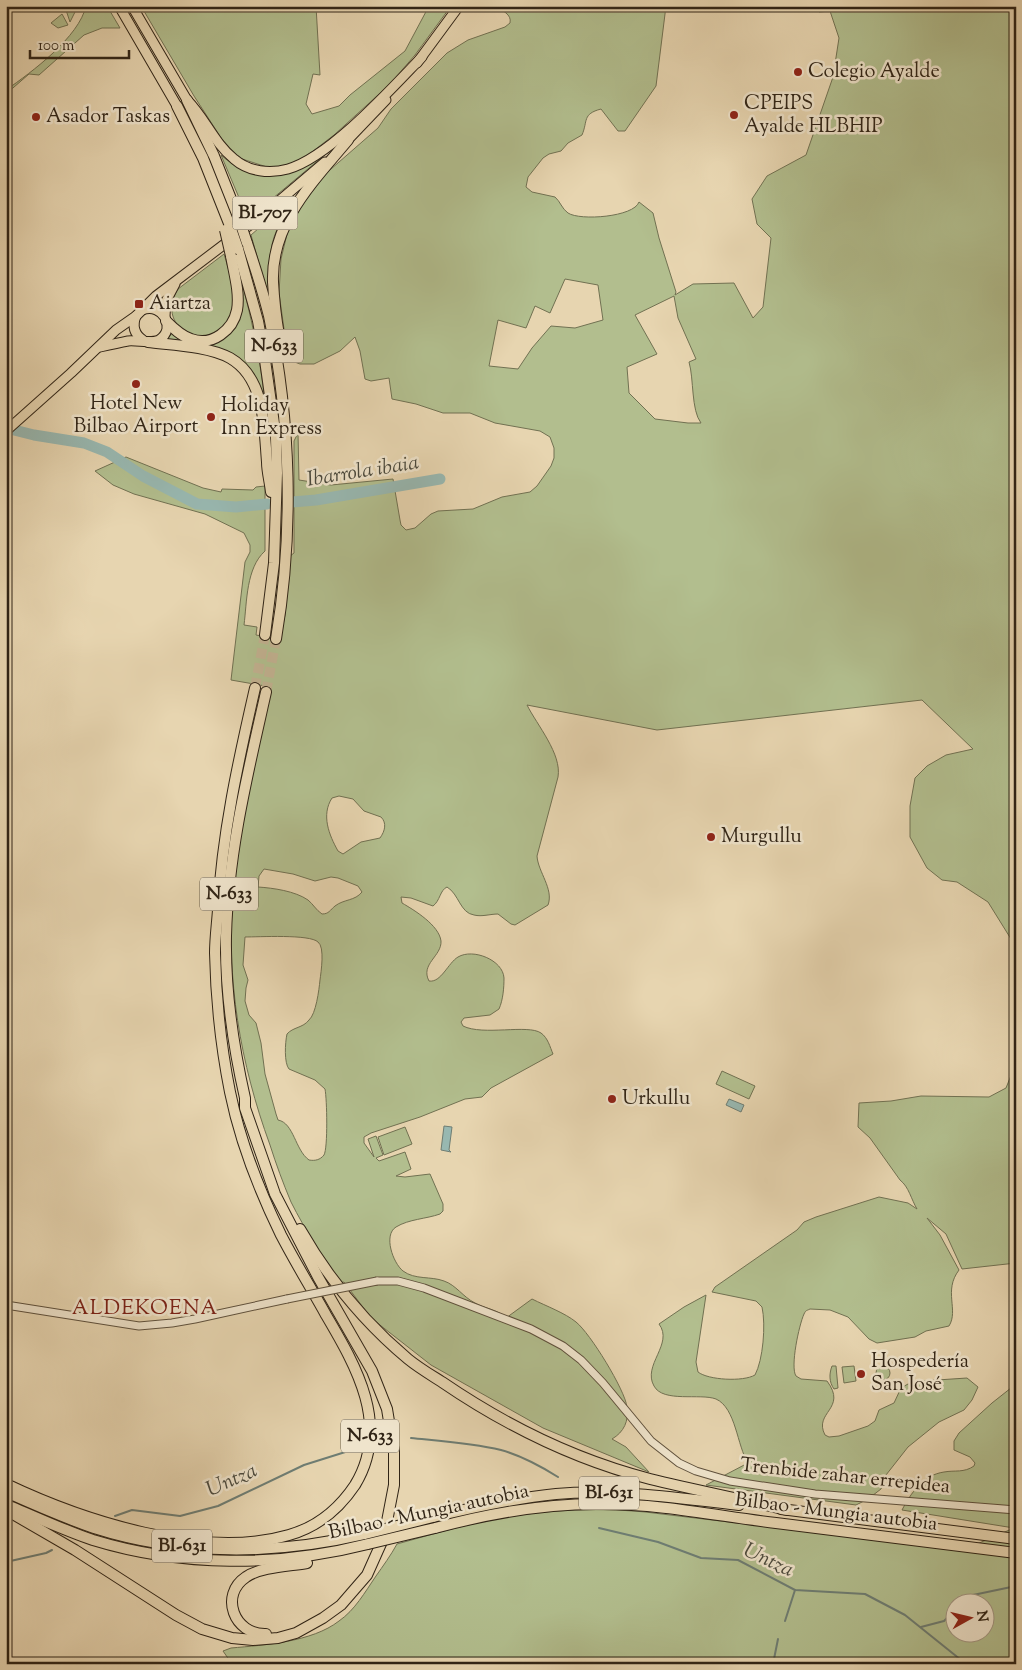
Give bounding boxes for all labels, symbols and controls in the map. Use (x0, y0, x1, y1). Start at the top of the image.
scale bar (30, 28, 129, 60)
text: 100 m (38, 36, 75, 57)
place label: Colegio Ayalde (808, 58, 940, 87)
marker: Colegio Ayalde (792, 66, 804, 78)
place label: CPEIPS Ayalde HLBHIP (744, 90, 883, 142)
place label: Asador Taskas (46, 103, 170, 132)
marker: CPEIPS Ayalde HLBHIP (728, 109, 740, 121)
marker: Asador Taskas (30, 111, 42, 123)
road number: BI-707 (232, 197, 298, 230)
place label: Aiartza (149, 290, 211, 319)
marker: Aiartza (133, 298, 145, 310)
road number: N-633 (245, 330, 303, 362)
marker: Hotel New Bilbao Airport (130, 378, 142, 390)
place label: Hotel New Bilbao Airport (74, 390, 199, 442)
place label: Holiday Inn Express (221, 392, 322, 444)
marker: Holiday Inn Express (205, 411, 217, 423)
water label: Ibarrola ibaia (305, 448, 421, 496)
place label: Murgullu (721, 823, 802, 852)
marker: Murgullu (705, 831, 717, 843)
road number: N-633 (200, 878, 258, 911)
place label: Urkullu (622, 1085, 691, 1114)
marker: Urkullu (606, 1093, 618, 1105)
district label: ALDEKOENA (72, 1294, 218, 1324)
place label: Hospedería San José (871, 1348, 969, 1400)
marker: Hospedería San José (855, 1368, 867, 1380)
road number: N-633 (341, 1420, 399, 1452)
street label: Trenbide zahar errepidea (739, 1452, 951, 1502)
water label: Untza (202, 1456, 262, 1505)
road number: BI-631 (579, 1476, 639, 1510)
street label: Bilbao - Mungia autobia (326, 1478, 532, 1548)
street label: Bilbao - Mungia autobia (733, 1486, 939, 1540)
road number: BI-631 (152, 1530, 212, 1562)
water label: Untza (738, 1536, 798, 1586)
north arrow (944, 1592, 994, 1642)
text: N (970, 1610, 992, 1623)

